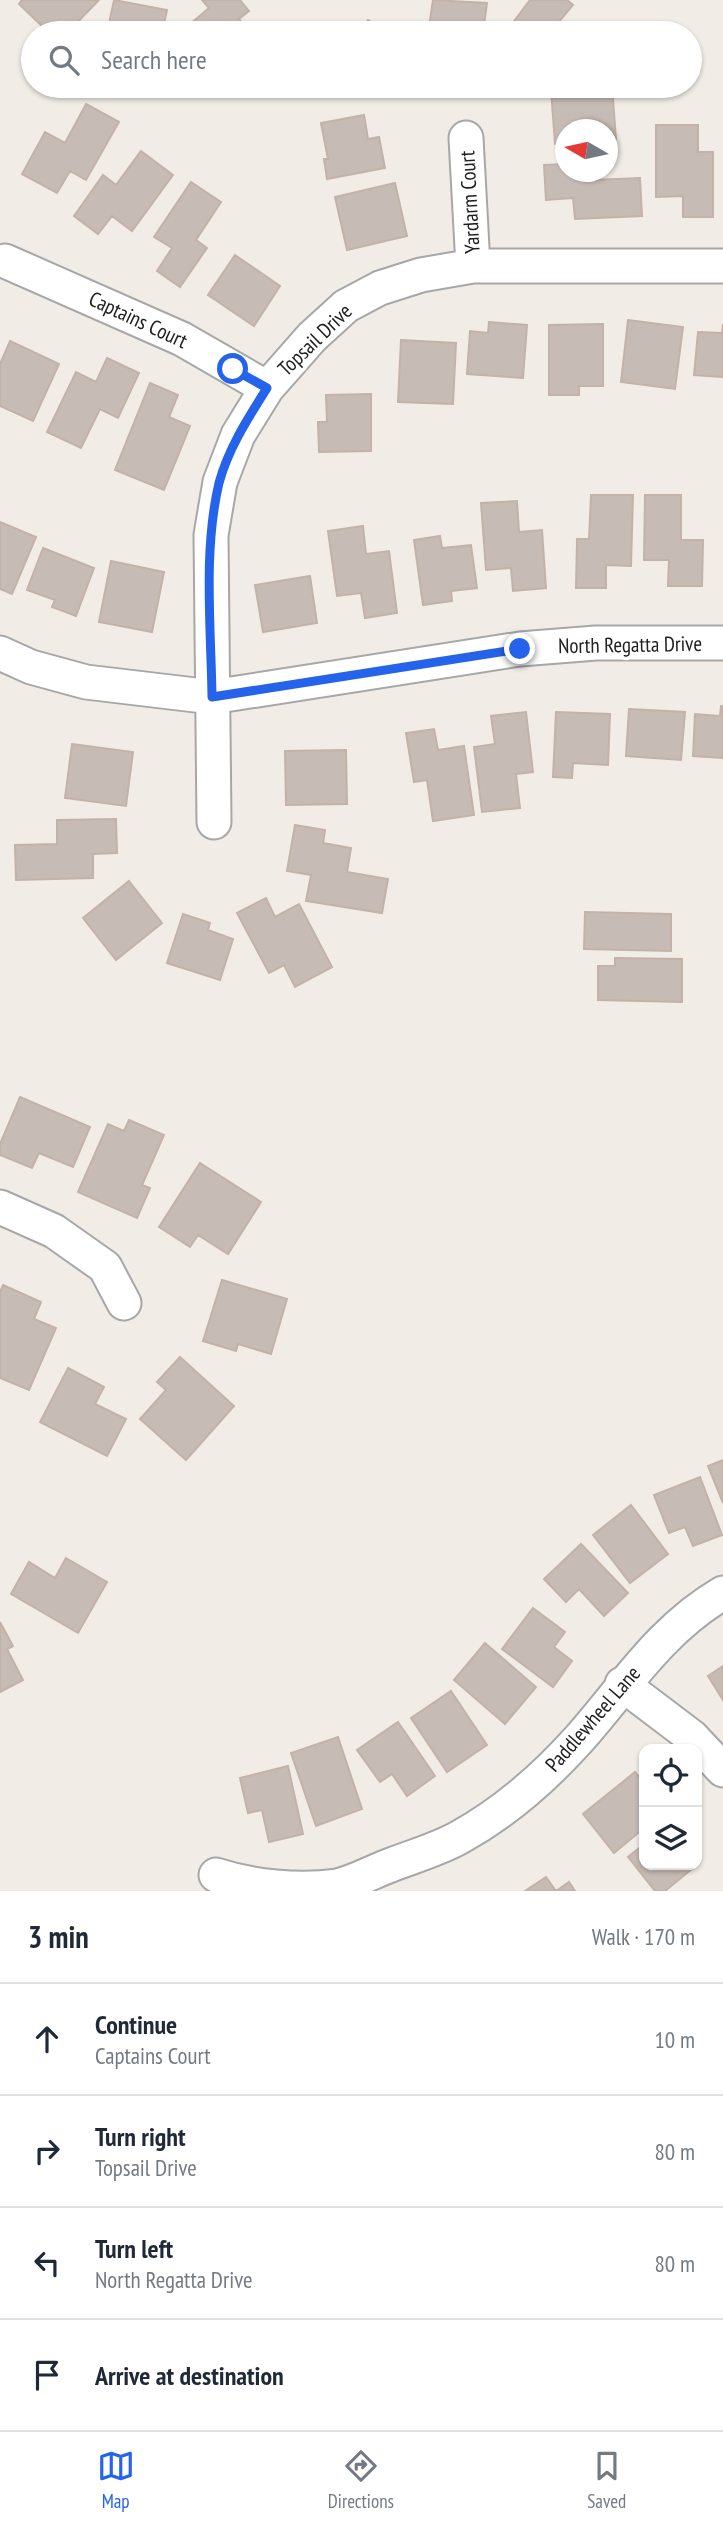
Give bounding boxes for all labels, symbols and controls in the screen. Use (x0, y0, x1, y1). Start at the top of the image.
search box (21, 21, 702, 98)
icon: search (45, 41, 83, 79)
text: Search here (101, 43, 207, 76)
north arrow (555, 119, 618, 182)
street label: Yardarm Court (453, 150, 486, 254)
street label: Captains Court (85, 285, 192, 354)
street label: Topsail Drive (272, 298, 357, 382)
route start (217, 353, 248, 384)
street label: North Regatta Drive (558, 630, 702, 659)
route end (504, 633, 535, 664)
street label: Paddlewheel Lane (539, 1660, 646, 1777)
map controls (639, 1744, 702, 1870)
button: locate (639, 1744, 702, 1807)
button: layers (639, 1807, 702, 1870)
text: 3 min (28, 1917, 89, 1956)
text: Walk · 170 m (592, 1922, 695, 1951)
text: Continue (95, 2008, 177, 2041)
icon: ahead (28, 2020, 66, 2058)
text: 10 m (654, 2025, 695, 2054)
text: Captains Court (95, 2041, 211, 2070)
text: Turn right (95, 2120, 186, 2153)
icon: right (28, 2132, 66, 2170)
text: 80 m (654, 2137, 695, 2166)
text: Topsail Drive (95, 2153, 197, 2182)
text: Turn left (95, 2232, 173, 2265)
icon: left (28, 2244, 66, 2282)
text: 80 m (654, 2249, 695, 2278)
text: North Regatta Drive (95, 2265, 253, 2294)
icon: arrive (28, 2356, 66, 2394)
text: Arrive at destination (95, 2359, 284, 2392)
tab: Map (97, 2447, 135, 2513)
tab: Directions (328, 2447, 394, 2513)
tab: Saved (587, 2447, 626, 2513)

